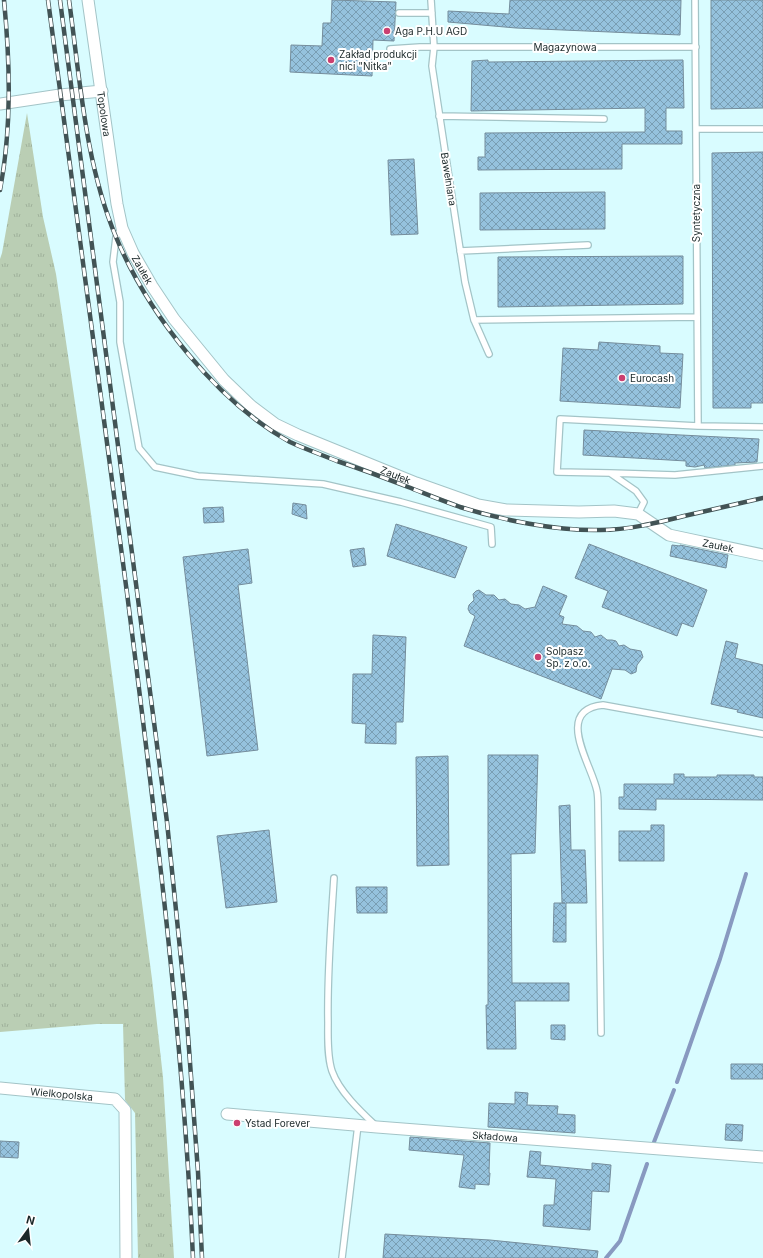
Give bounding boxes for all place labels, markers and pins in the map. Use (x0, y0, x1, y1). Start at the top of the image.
place label: Aga P.H.U AGD (395, 25, 467, 37)
marker: Aga P.H.U AGD (382, 26, 392, 36)
place label: Zakład produkcji nici "Nitka" (339, 48, 417, 72)
marker: Zakład produkcji nici "Nitka" (326, 55, 336, 65)
place label: Eurocash (630, 372, 674, 384)
marker: Eurocash (617, 373, 627, 383)
place label: Solpasz Sp. z o.o. (546, 645, 590, 669)
marker: Solpasz Sp. z o.o. (533, 652, 543, 662)
place label: Ystad Forever (245, 1117, 310, 1129)
marker: Ystad Forever (232, 1118, 242, 1128)

